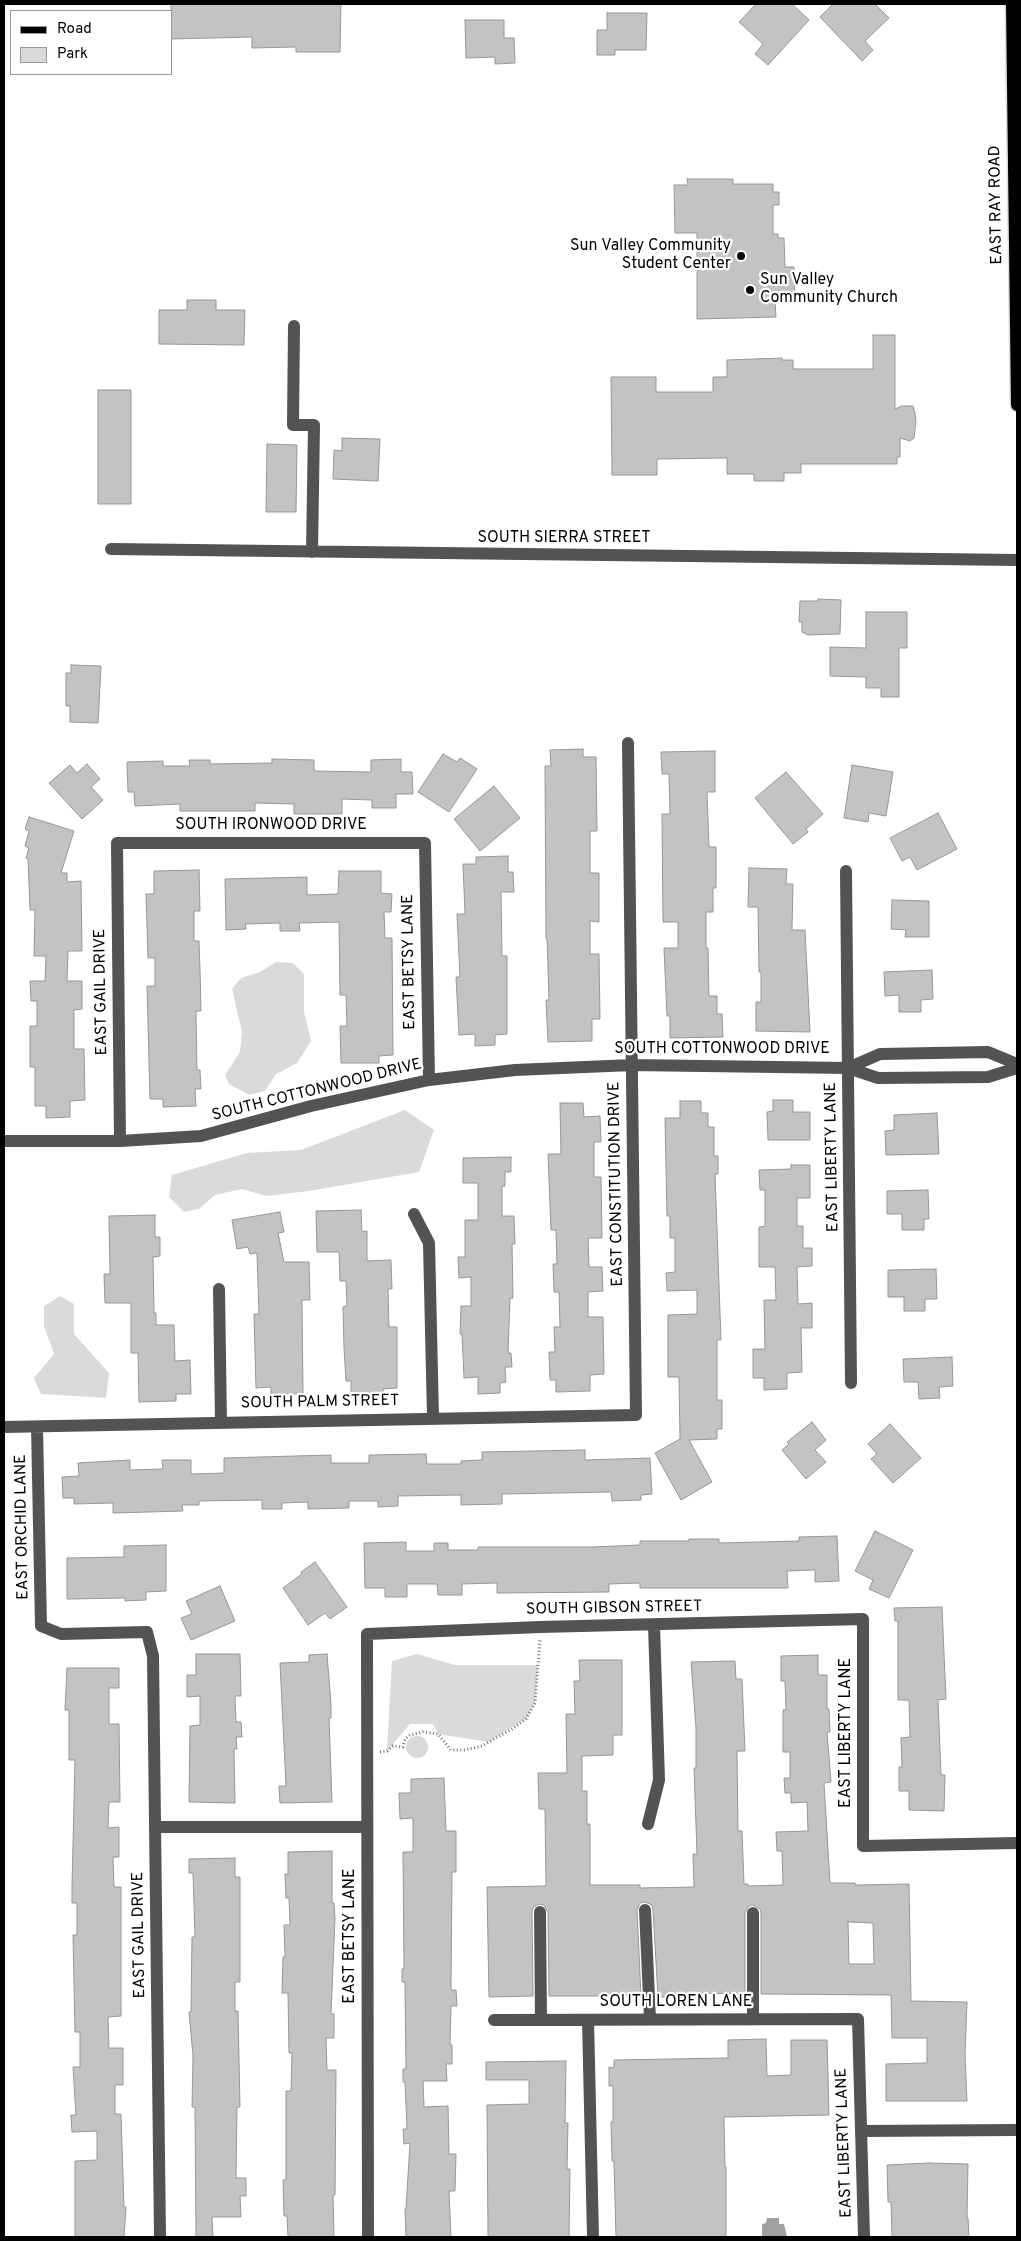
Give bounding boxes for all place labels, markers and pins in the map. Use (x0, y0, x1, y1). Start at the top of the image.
place label: Sun Valley Community Student Center (570, 237, 731, 275)
marker: Sun Valley Community Student Center (735, 250, 747, 262)
place label: Sun Valley Community Church (760, 271, 898, 309)
marker: Sun Valley Community Church (744, 284, 756, 296)

